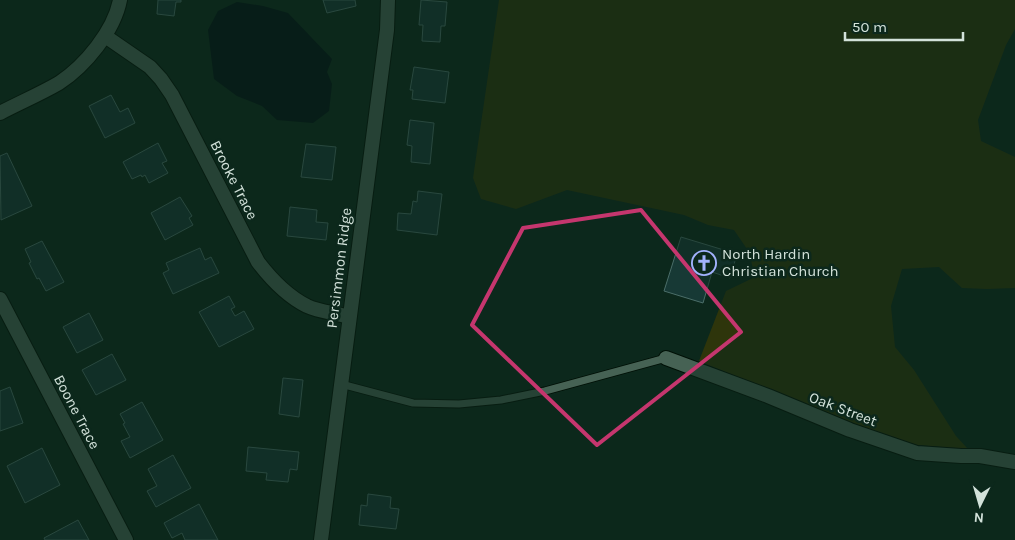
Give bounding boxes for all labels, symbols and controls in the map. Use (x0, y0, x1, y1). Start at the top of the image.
scale bar (845, 10, 962, 42)
text: 50 m (852, 18, 887, 36)
street label: Brooke Trace (206, 137, 262, 223)
street label: Persimmon Ridge (323, 207, 355, 329)
place label: North Hardin Christian Church (722, 245, 839, 280)
church icon: North Hardin Christian Church (691, 250, 717, 276)
street label: Boone Trace (50, 372, 104, 452)
street label: Oak Street (807, 388, 880, 430)
north arrow (955, 480, 1005, 530)
text: N (973, 509, 985, 526)

